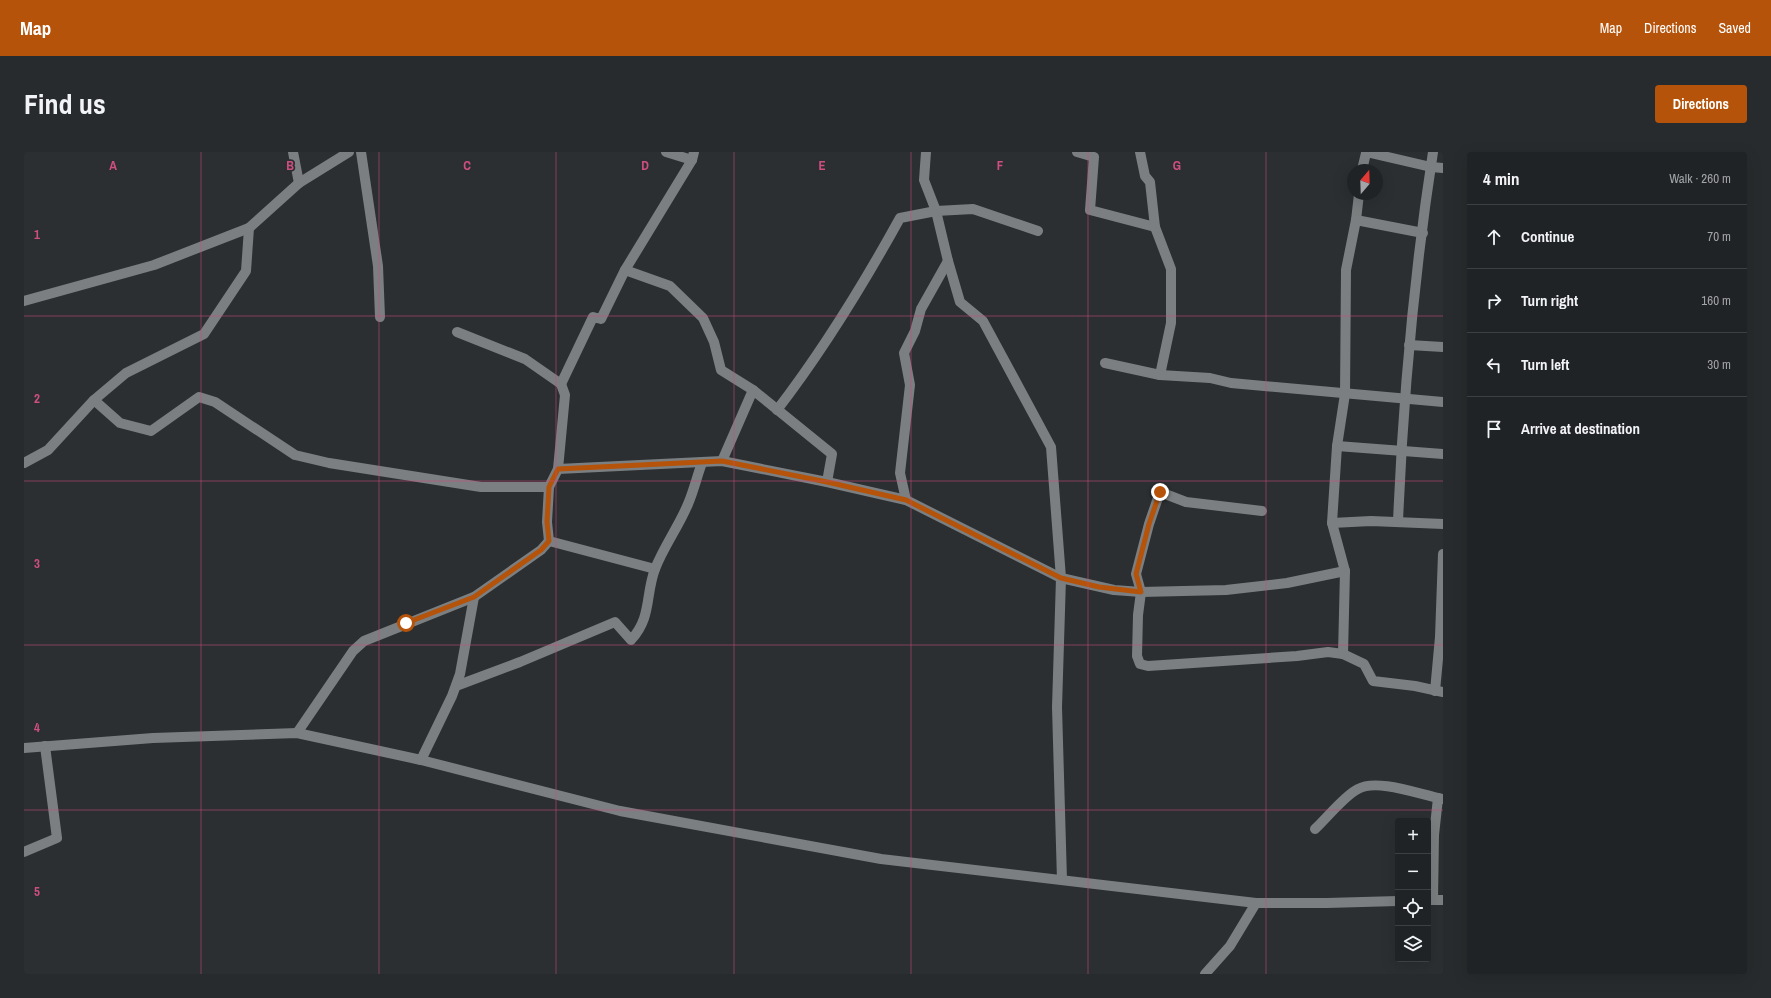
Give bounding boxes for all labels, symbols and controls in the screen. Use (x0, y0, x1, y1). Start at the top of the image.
text: Map (20, 15, 51, 41)
text: Map (1600, 19, 1622, 37)
text: Directions (1644, 19, 1696, 37)
text: Saved (1718, 19, 1751, 37)
text: Find us (24, 85, 106, 123)
button: Directions (1655, 85, 1747, 123)
text: A (109, 157, 117, 174)
text: B (286, 157, 294, 174)
text: C (463, 157, 471, 174)
text: D (641, 157, 649, 174)
text: E (818, 157, 826, 174)
text: F (997, 157, 1004, 174)
text: G (1173, 157, 1181, 174)
north arrow (1347, 164, 1383, 200)
text: 4 min (1483, 167, 1519, 190)
text: Walk · 260 m (1669, 170, 1731, 187)
text: 1 (34, 226, 40, 243)
icon: ahead (1483, 226, 1505, 248)
text: Continue (1521, 226, 1574, 247)
text: 70 m (1707, 228, 1731, 245)
icon: right (1483, 290, 1505, 312)
text: Turn right (1521, 290, 1578, 311)
text: 160 m (1701, 292, 1731, 309)
icon: left (1483, 354, 1505, 376)
text: Turn left (1521, 354, 1569, 375)
text: 30 m (1707, 356, 1731, 373)
text: 2 (34, 390, 40, 407)
icon: arrive (1483, 418, 1505, 440)
text: Arrive at destination (1521, 418, 1640, 439)
route end (1151, 483, 1169, 501)
text: 3 (34, 555, 40, 572)
route start (397, 614, 415, 632)
text: 4 (34, 719, 40, 736)
map controls (1395, 818, 1431, 962)
button: + (1395, 818, 1431, 854)
button: − (1395, 854, 1431, 890)
text: 5 (34, 883, 40, 900)
button: locate (1395, 890, 1431, 926)
button: layers (1395, 926, 1431, 962)

